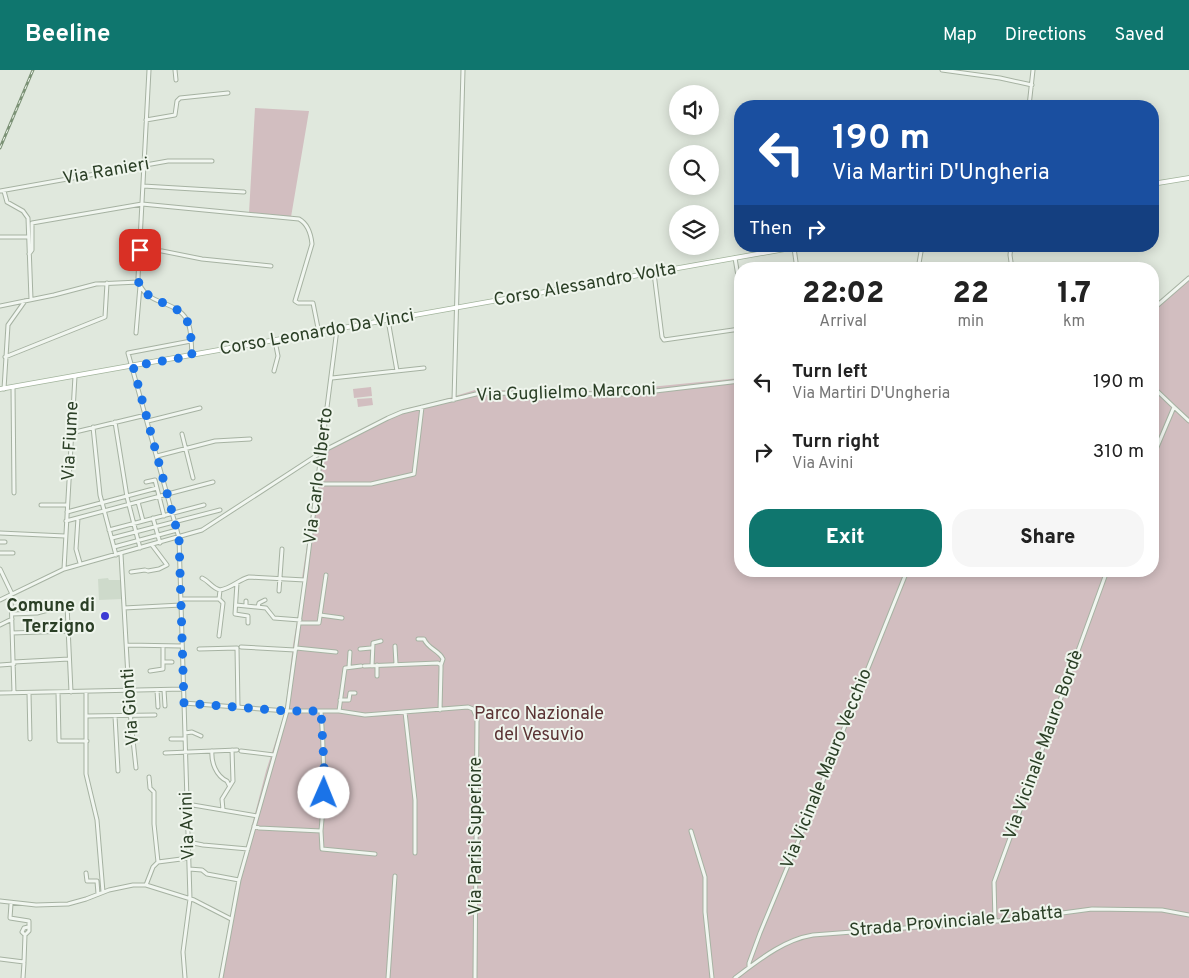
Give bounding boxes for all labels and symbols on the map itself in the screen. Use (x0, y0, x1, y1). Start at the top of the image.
street label: Via Ranieri (61, 153, 151, 191)
pin (119, 229, 161, 271)
street label: Corso Alessandro Volta (492, 258, 678, 312)
street label: Corso Leonardo Da Vinci (218, 305, 416, 361)
street label: Via Guglielmo Marconi (476, 378, 656, 408)
street label: Via Fiume (57, 400, 85, 482)
street label: Via Carlo Alberto (299, 406, 339, 546)
place label: Comune di Terzigno (6, 595, 95, 639)
marker: Comune di Terzigno (99, 610, 111, 622)
street label: Via Vicinale Mauro Bordè (999, 647, 1089, 843)
street label: Via Vicinale Mauro Vecchio (776, 665, 878, 873)
street label: Via Gionti (117, 667, 145, 747)
park label: Parco Nazionale del Vesuvio (474, 703, 604, 747)
street label: Via Parisi Superiore (465, 757, 488, 915)
position arrow (297, 766, 349, 818)
street label: Via Avini (175, 791, 201, 861)
street label: Strada Provinciale Zabatta (848, 901, 1064, 943)

